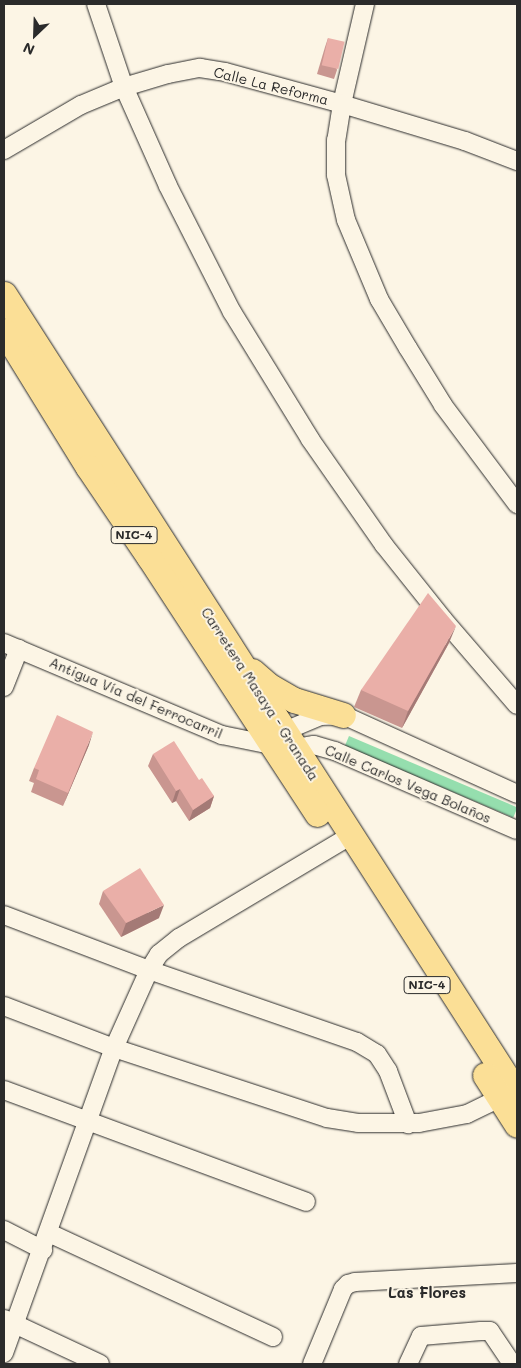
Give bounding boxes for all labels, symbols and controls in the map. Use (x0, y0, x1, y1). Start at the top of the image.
north arrow (10, 10, 60, 60)
text: N (20, 38, 37, 60)
street label: Calle La Reforma (212, 64, 330, 108)
road number: NIC-4 (110, 526, 158, 544)
street label: Carretera Masaya - Granada (198, 604, 322, 784)
street label: Antigua Vía del Ferrocarril (47, 654, 225, 742)
street label: Calle Carlos Vega Bolaños (322, 741, 494, 827)
road number: NIC-4 (403, 976, 451, 994)
district label: Las Flores (388, 1284, 466, 1302)

